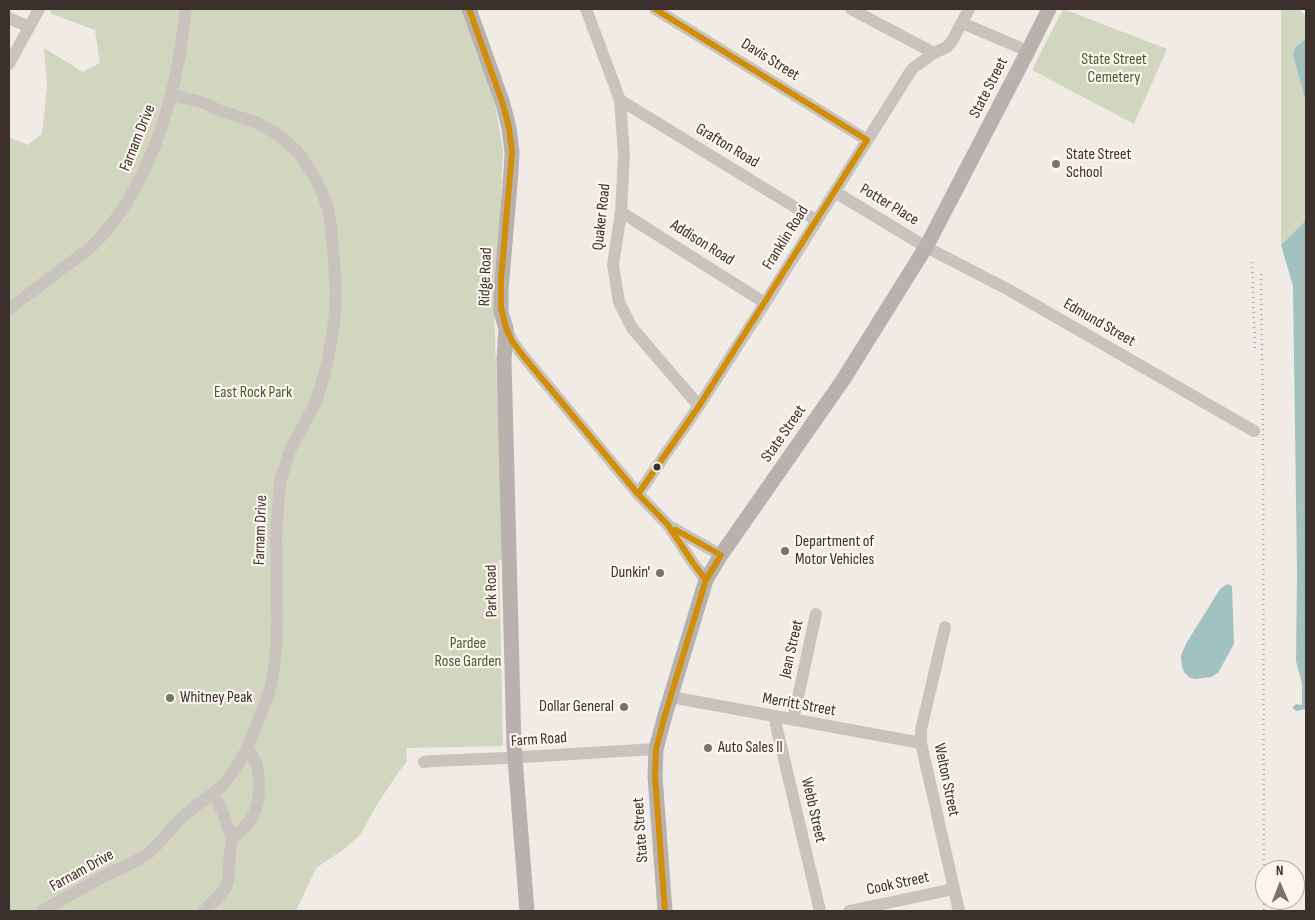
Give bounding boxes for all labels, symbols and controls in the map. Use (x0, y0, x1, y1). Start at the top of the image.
street label: Davis Street (737, 35, 803, 85)
park label: State Street Cemetery (1081, 50, 1147, 88)
street label: State Street (966, 55, 1012, 121)
street label: Farnam Drive (116, 102, 160, 174)
street label: Grafton Road (692, 120, 762, 172)
place label: State Street School (1066, 145, 1131, 183)
marker: State Street School (1050, 158, 1062, 170)
street label: Potter Place (856, 180, 922, 230)
street label: Quaker Road (589, 183, 615, 251)
street label: Franklin Road (759, 202, 813, 274)
street label: Addison Road (667, 216, 737, 270)
street label: Ridge Road (475, 247, 497, 307)
street label: Edmund Street (1060, 295, 1138, 351)
park label: East Rock Park (214, 383, 292, 403)
street label: State Street (757, 402, 811, 466)
unlabelled marker (652, 462, 662, 472)
street label: Farnam Drive (250, 495, 272, 565)
place label: Department of Motor Vehicles (795, 532, 874, 570)
marker: Department of Motor Vehicles (779, 545, 791, 557)
place label: Dunkin' (611, 563, 650, 583)
street label: Park Road (482, 565, 502, 617)
marker: Dunkin' (654, 567, 666, 579)
street label: Jean Street (776, 618, 808, 680)
park label: Pardee Rose Garden (435, 634, 501, 672)
place label: Whitney Peak (180, 688, 252, 708)
street label: Merritt Street (761, 689, 837, 721)
marker: Whitney Peak (164, 692, 176, 704)
place label: Dollar General (539, 697, 614, 717)
marker: Dollar General (618, 701, 630, 713)
street label: Farm Road (510, 728, 568, 752)
place label: Auto Sales II (718, 738, 783, 758)
marker: Auto Sales II (702, 742, 714, 754)
street label: Welton Street (929, 742, 963, 818)
street label: Webb Street (796, 776, 830, 844)
street label: State Street (629, 797, 653, 863)
street label: Farnam Drive (47, 846, 117, 896)
north arrow (1255, 860, 1305, 910)
text: N (1276, 862, 1284, 879)
street label: Cook Street (865, 868, 931, 900)

